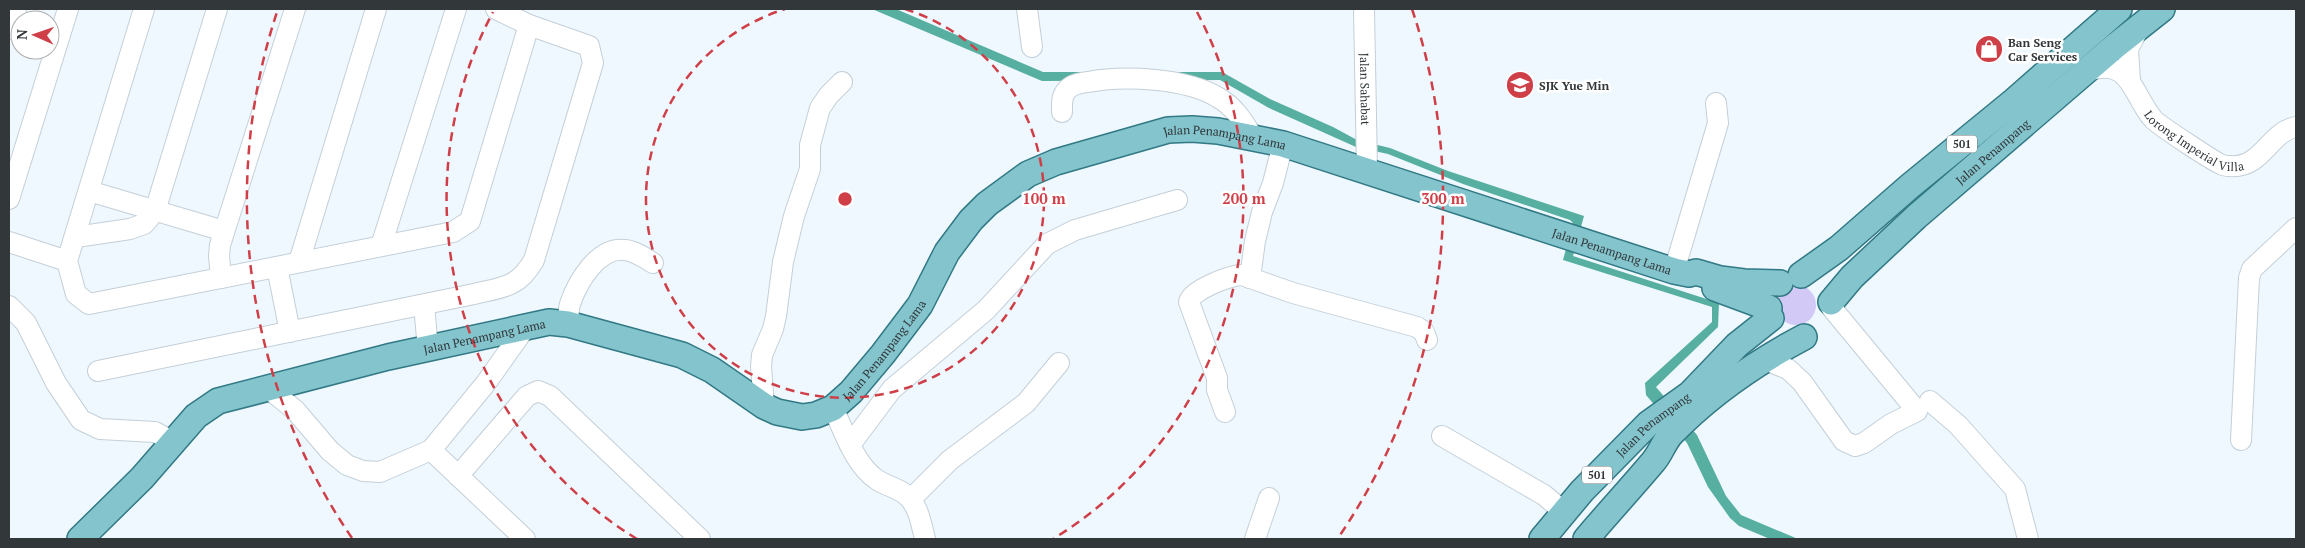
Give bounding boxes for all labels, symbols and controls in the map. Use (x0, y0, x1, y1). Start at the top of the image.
north arrow (10, 10, 60, 60)
text: N (12, 29, 31, 40)
shop icon: Ban Seng Car Services (1974, 34, 2004, 64)
place label: Ban Seng Car Services (2008, 35, 2078, 64)
street label: Jalan Sahabat (1357, 53, 1374, 126)
school or university icon: SJK Yue Min (1505, 70, 1535, 100)
place label: SJK Yue Min (1539, 78, 1609, 93)
street label: Lorong Imperial Villa (2141, 107, 2245, 174)
street label: Jalan Penampang (1952, 115, 2033, 187)
street label: Jalan Penampang Lama (1161, 121, 1289, 152)
road number: 501 (1947, 136, 1977, 152)
text: 100 m (1022, 188, 1066, 208)
text: 200 m (1222, 188, 1266, 208)
text: 300 m (1421, 188, 1465, 208)
centre of rings (836, 190, 854, 208)
street label: Jalan Penampang Lama (1551, 225, 1674, 277)
street label: Jalan Penampang Lama (839, 298, 929, 404)
street label: Jalan Penampang Lama (422, 315, 547, 357)
street label: Jalan Penampang (1613, 389, 1693, 460)
road number: 501 (1582, 466, 1612, 484)

